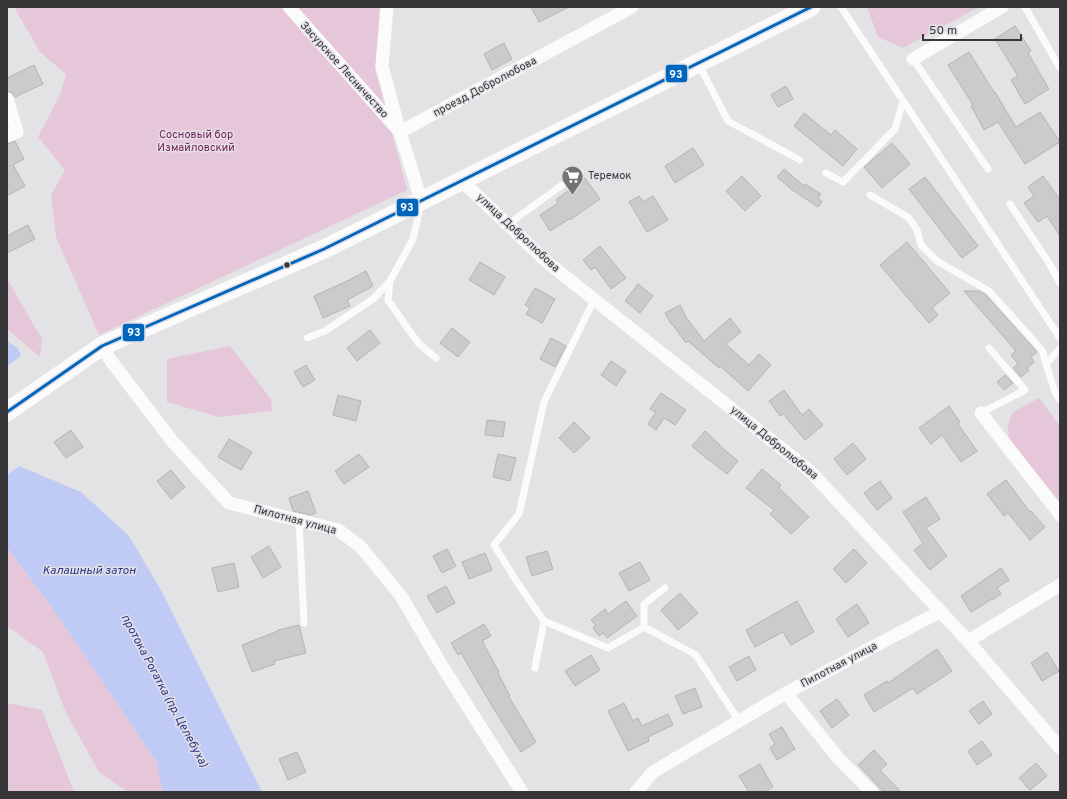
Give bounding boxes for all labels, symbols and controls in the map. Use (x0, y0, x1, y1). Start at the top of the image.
scale bar (923, 16, 1021, 42)
street label: Засурское Лесничество (297, 19, 391, 121)
text: 50 m (929, 23, 957, 39)
street label: проезд Добролюбова (431, 54, 539, 120)
line badge: 93 (665, 64, 688, 83)
text: 93 (669, 68, 683, 82)
park label: Сосновый бор Измайловский (157, 128, 235, 155)
supermarket icon: Теремок (560, 163, 586, 196)
place label: Теремок (588, 169, 632, 183)
street label: улица Добролюбова (473, 191, 563, 275)
line badge: 93 (396, 198, 419, 217)
text: 93 (400, 201, 414, 215)
unlabelled marker (282, 260, 292, 270)
line badge: 93 (122, 323, 145, 342)
text: 93 (127, 326, 141, 340)
street label: улица Добролюбова (727, 403, 821, 483)
street label: Пилотная улица (252, 502, 338, 538)
water label: Калашный затон (42, 563, 137, 579)
water label: протока Рогатка (пр. Целебуха) (117, 612, 211, 770)
street label: Пилотная улица (798, 639, 880, 691)

